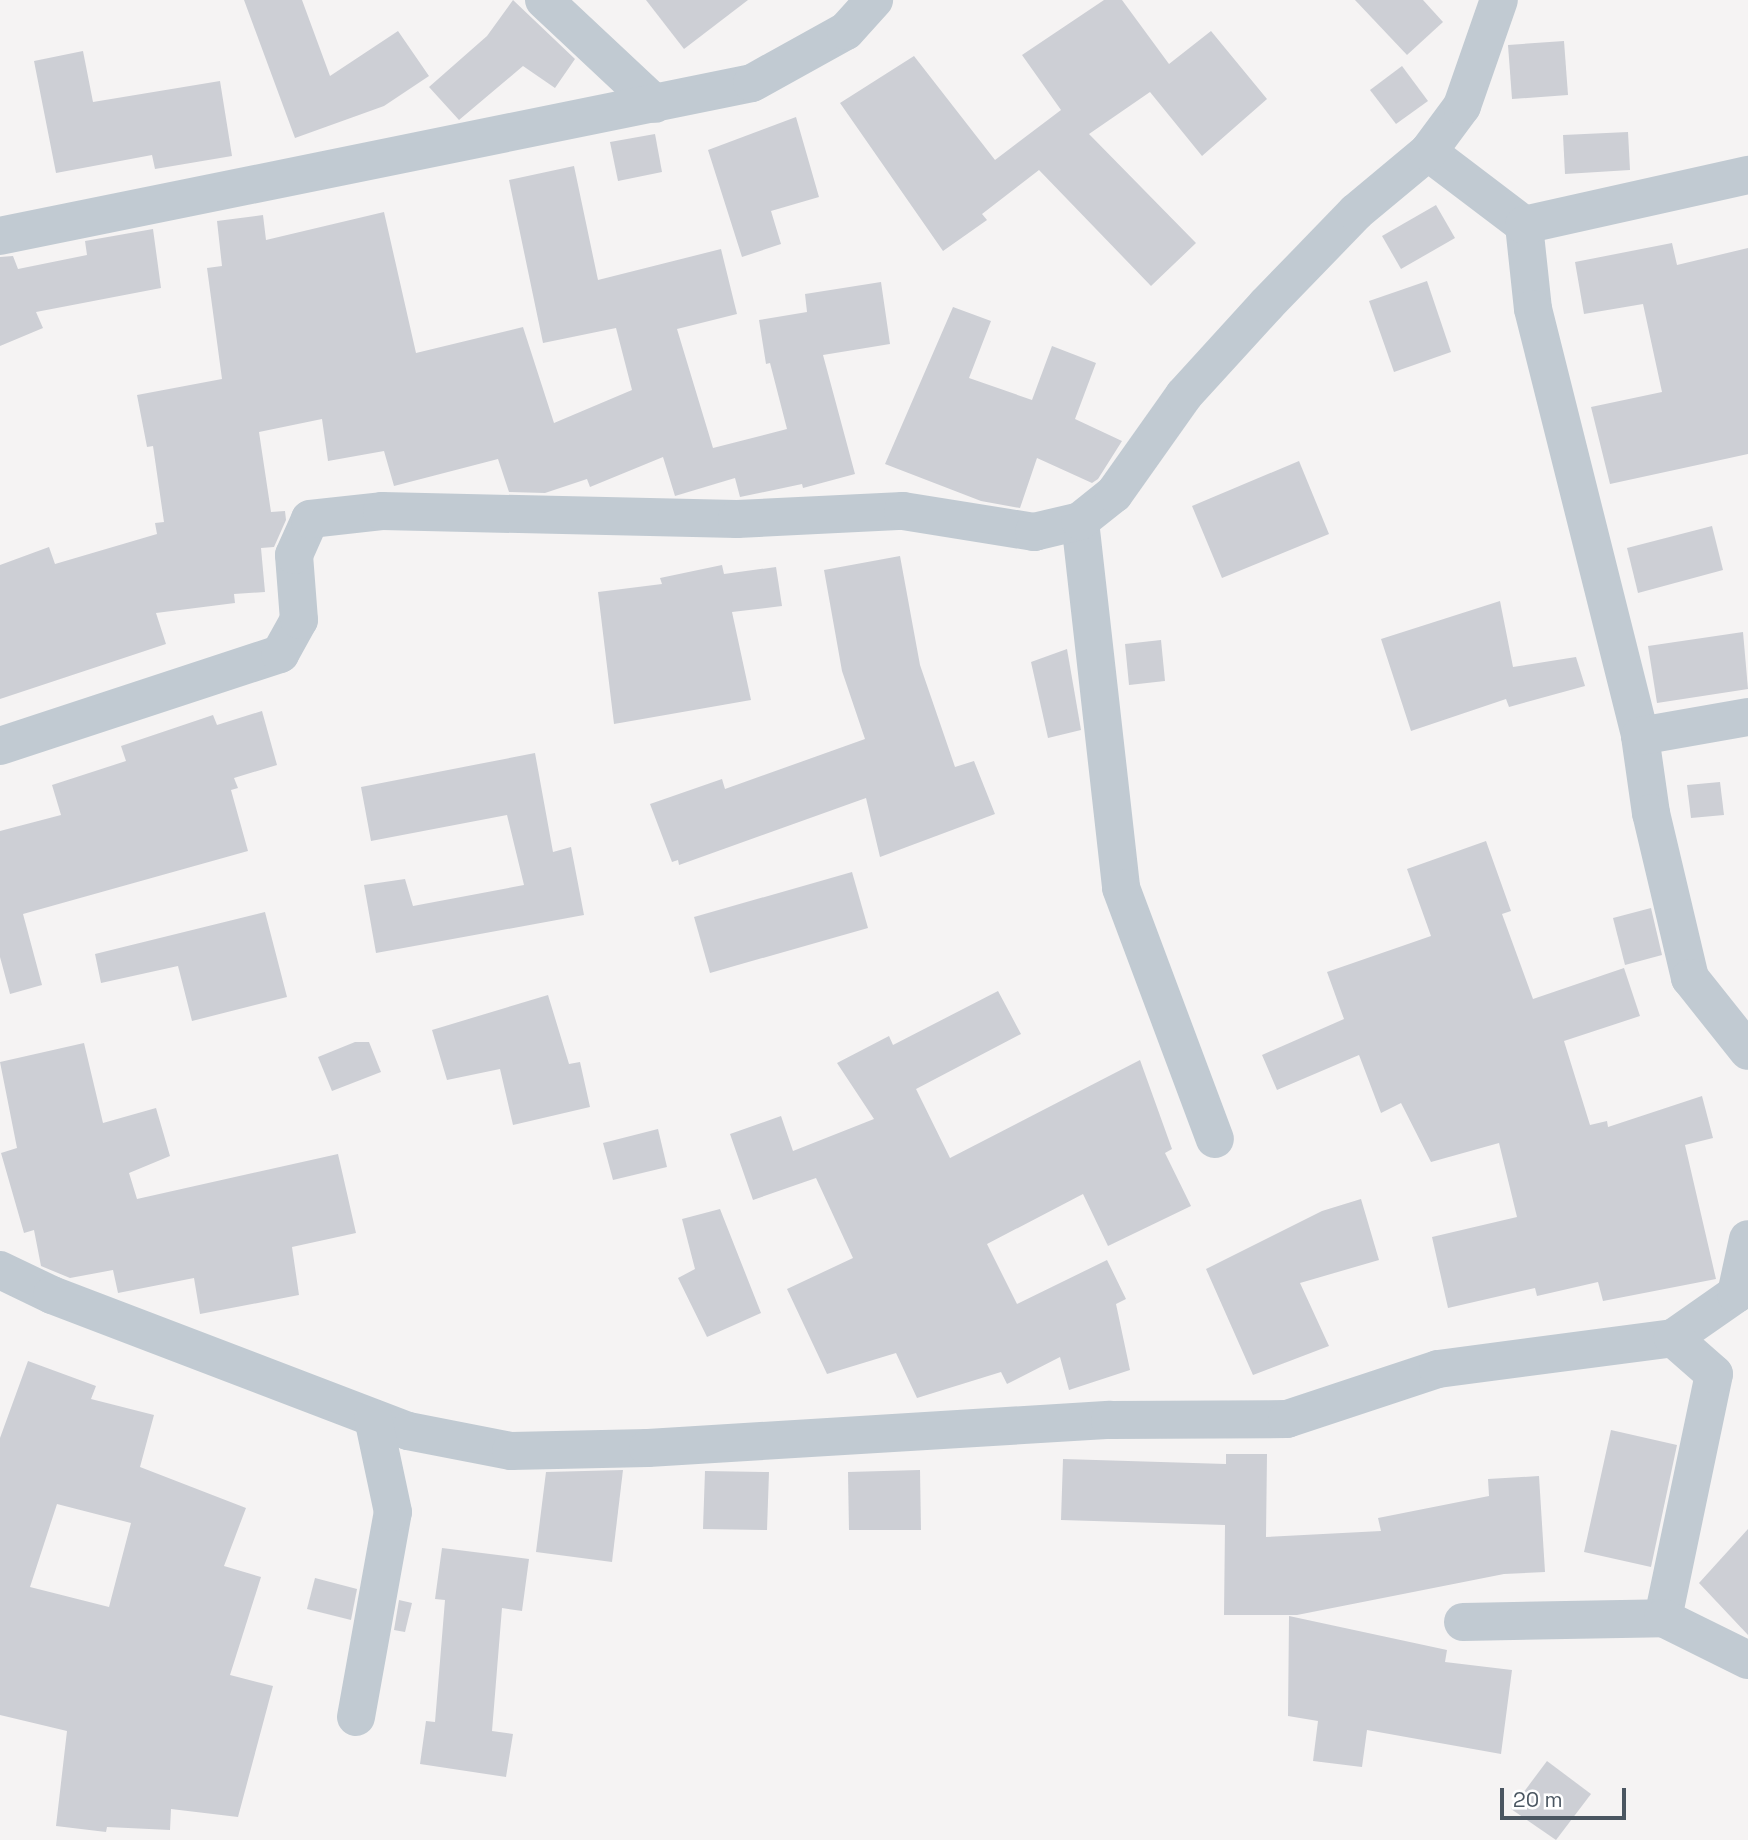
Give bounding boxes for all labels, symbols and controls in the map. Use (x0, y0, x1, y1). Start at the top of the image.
scale bar (1503, 1773, 1629, 1817)
text: 20 m (1513, 1786, 1563, 1813)

